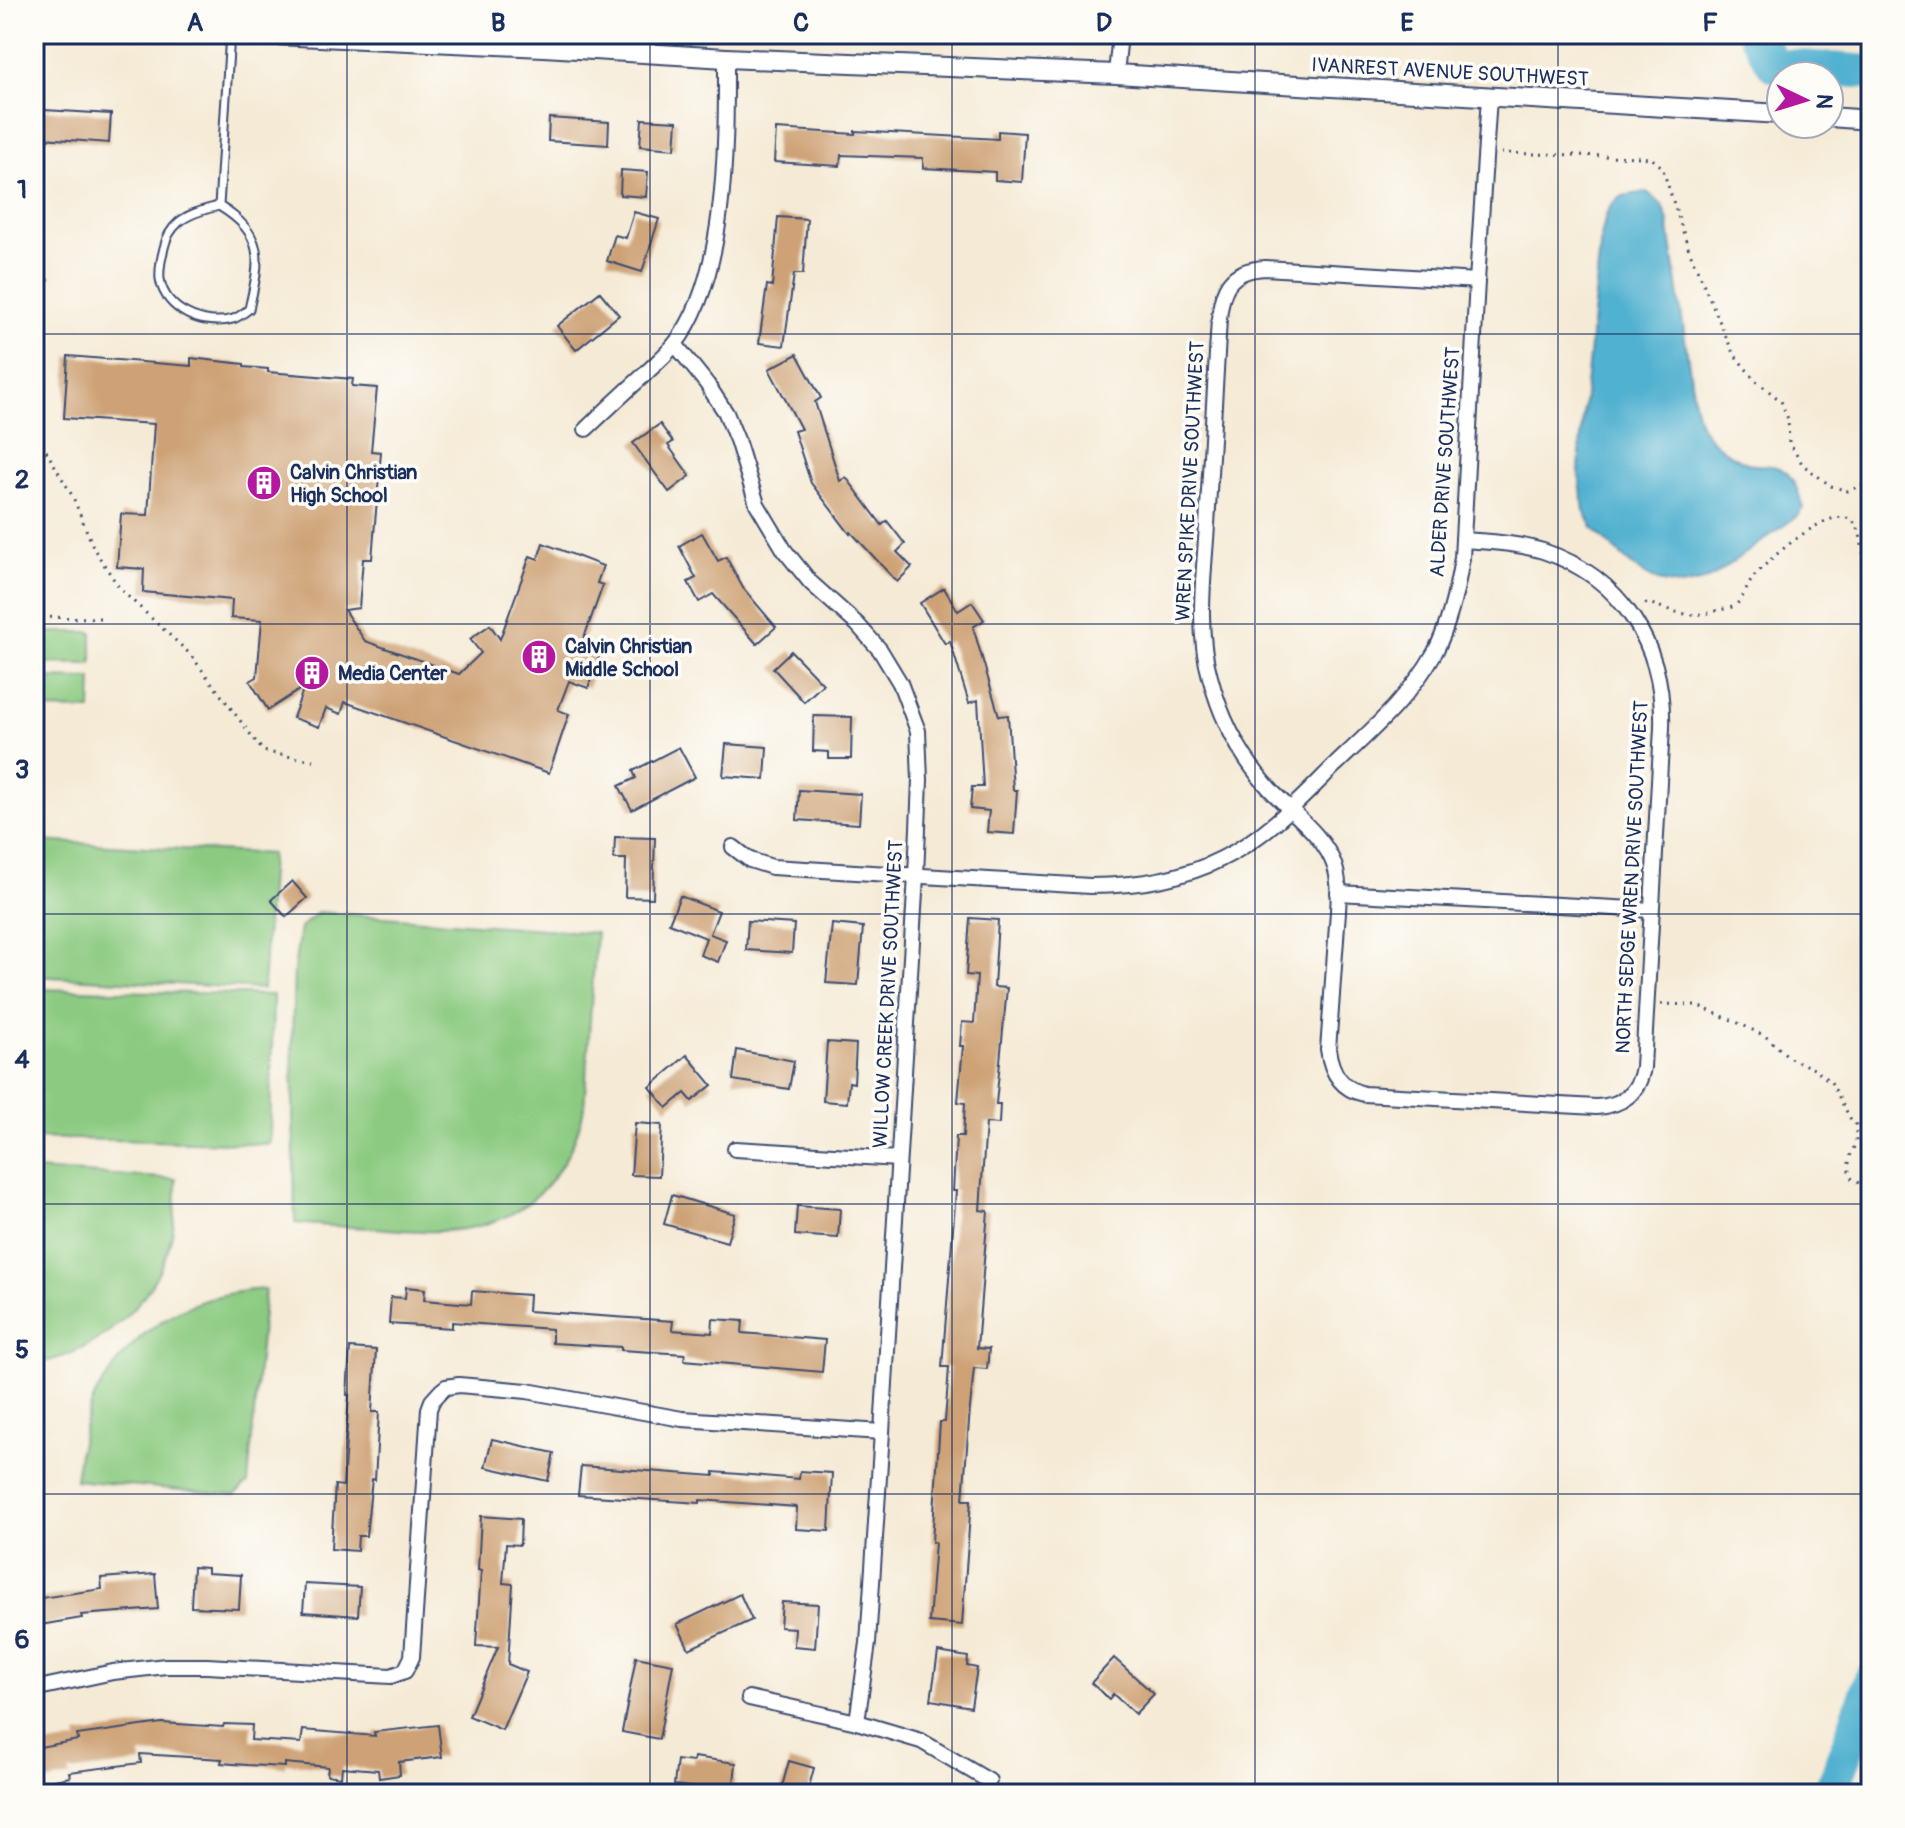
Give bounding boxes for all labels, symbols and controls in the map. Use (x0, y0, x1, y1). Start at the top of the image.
text: A (187, 7, 204, 39)
text: B (491, 7, 505, 39)
text: C (793, 7, 809, 39)
text: D (1096, 7, 1112, 39)
text: E (1400, 7, 1414, 39)
text: F (1702, 7, 1718, 39)
street label: IVANREST AVENUE SOUTHWEST (1311, 52, 1589, 92)
north arrow (1765, 60, 1845, 140)
text: N (1809, 93, 1838, 110)
text: 1 (17, 174, 27, 206)
street label: WREN SPIKE DRIVE SOUTHWEST (1170, 340, 1210, 622)
street label: ALDER DRIVE SOUTHWEST (1424, 346, 1466, 578)
place label: Calvin Christian High School (290, 460, 417, 508)
text: 2 (15, 464, 29, 496)
building icon: Calvin Christian High School (245, 464, 283, 502)
place label: Calvin Christian Middle School (565, 634, 692, 682)
building icon: Calvin Christian Middle School (520, 638, 558, 676)
building icon: Media Center (293, 654, 331, 692)
place label: Media Center (338, 661, 448, 686)
street label: NORTH SEDGE WREN DRIVE SOUTHWEST (1610, 700, 1654, 1054)
text: 3 (15, 754, 29, 786)
street label: WILLOW CREEK DRIVE SOUTHWEST (867, 839, 909, 1149)
text: 4 (14, 1044, 30, 1076)
text: 5 (15, 1334, 29, 1366)
text: 6 (14, 1624, 30, 1656)

